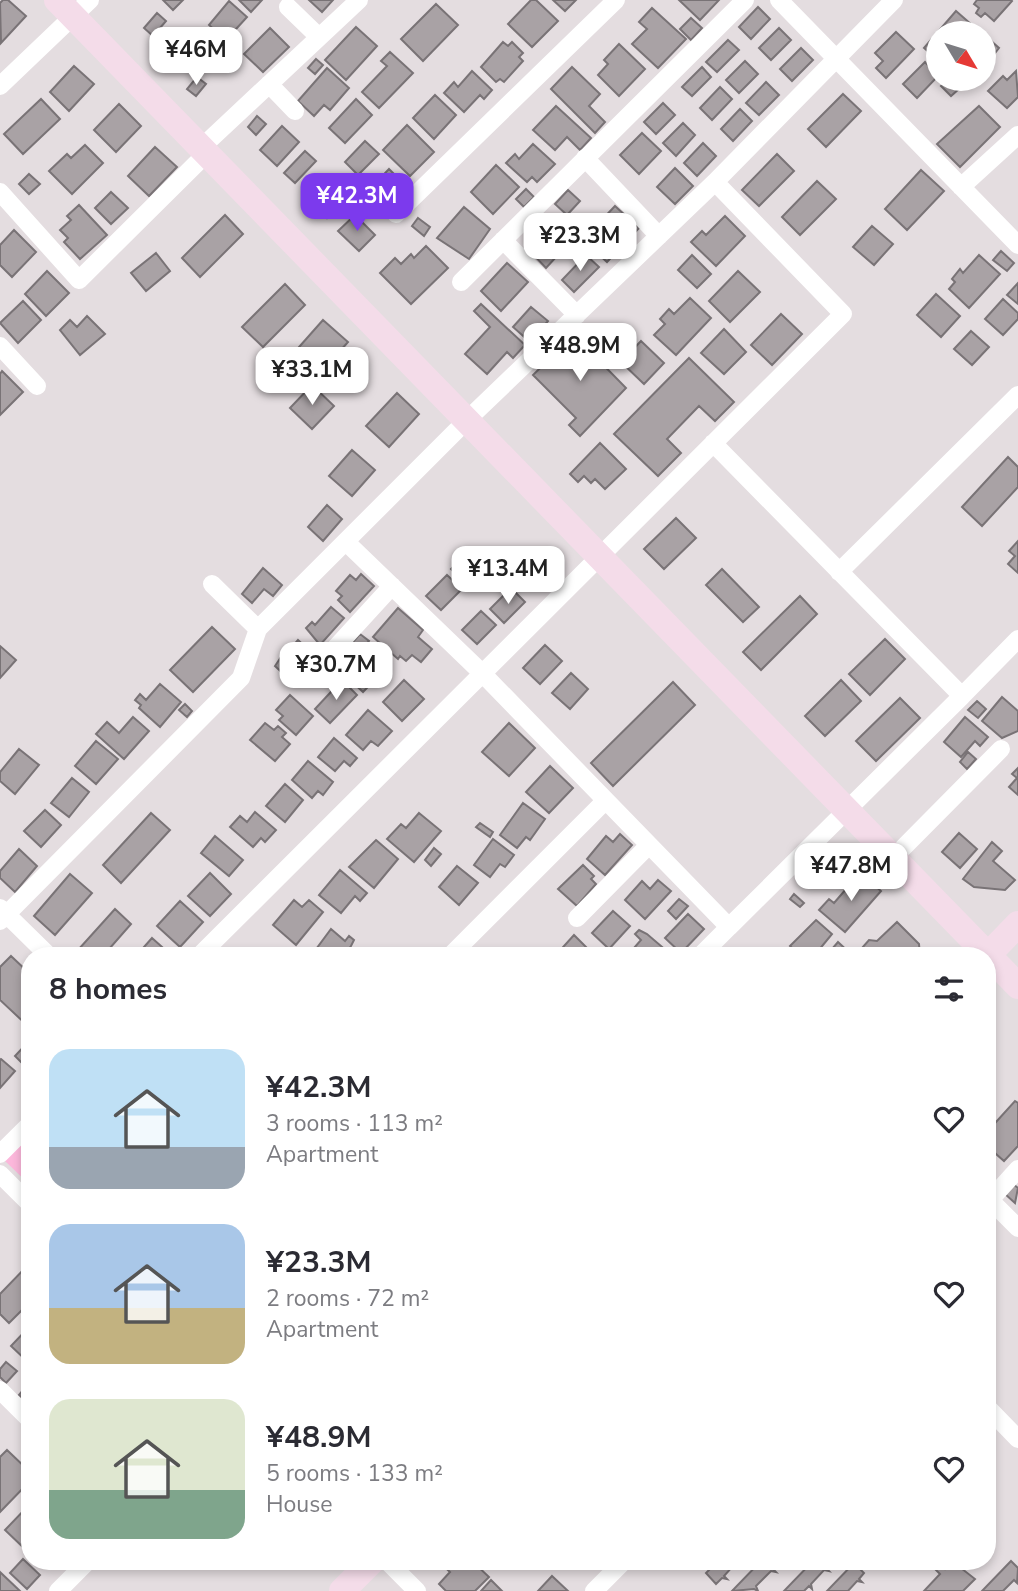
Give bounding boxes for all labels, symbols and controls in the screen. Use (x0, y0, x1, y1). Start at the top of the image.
north arrow (926, 21, 996, 91)
map controls (926, 21, 996, 91)
pin: ¥46M (155, 28, 237, 87)
text: ¥46M (165, 34, 227, 65)
pin: ¥42.3M (300, 174, 414, 233)
text: ¥42.3M (317, 180, 397, 211)
pin: ¥23.3M (523, 214, 637, 273)
text: ¥23.3M (540, 220, 620, 251)
pin: ¥48.9M (523, 324, 637, 383)
text: ¥48.9M (540, 330, 620, 361)
pin: ¥33.1M (255, 348, 369, 407)
text: ¥33.1M (272, 354, 352, 385)
pin: ¥13.4M (451, 546, 565, 606)
text: ¥13.4M (468, 553, 548, 584)
pin: ¥30.7M (279, 642, 393, 702)
text: ¥30.7M (296, 649, 376, 680)
pin: ¥47.8M (794, 844, 908, 903)
text: ¥47.8M (811, 850, 891, 881)
text: 8 homes (49, 969, 167, 1010)
icon: filters (930, 970, 968, 1008)
text: ¥42.3M (266, 1067, 371, 1108)
icon: home (105, 1077, 189, 1161)
icon: heart (930, 1100, 968, 1138)
text: 3 rooms · 113 m² (266, 1108, 443, 1139)
text: Apartment (266, 1139, 378, 1170)
text: ¥23.3M (266, 1242, 371, 1283)
icon: home (105, 1252, 189, 1336)
icon: heart (930, 1275, 968, 1313)
text: 2 rooms · 72 m² (266, 1283, 429, 1314)
text: Apartment (266, 1314, 378, 1345)
text: ¥48.9M (266, 1417, 371, 1458)
icon: home (105, 1427, 189, 1511)
icon: heart (930, 1450, 968, 1488)
text: 5 rooms · 133 m² (266, 1458, 443, 1489)
text: House (266, 1489, 333, 1520)

